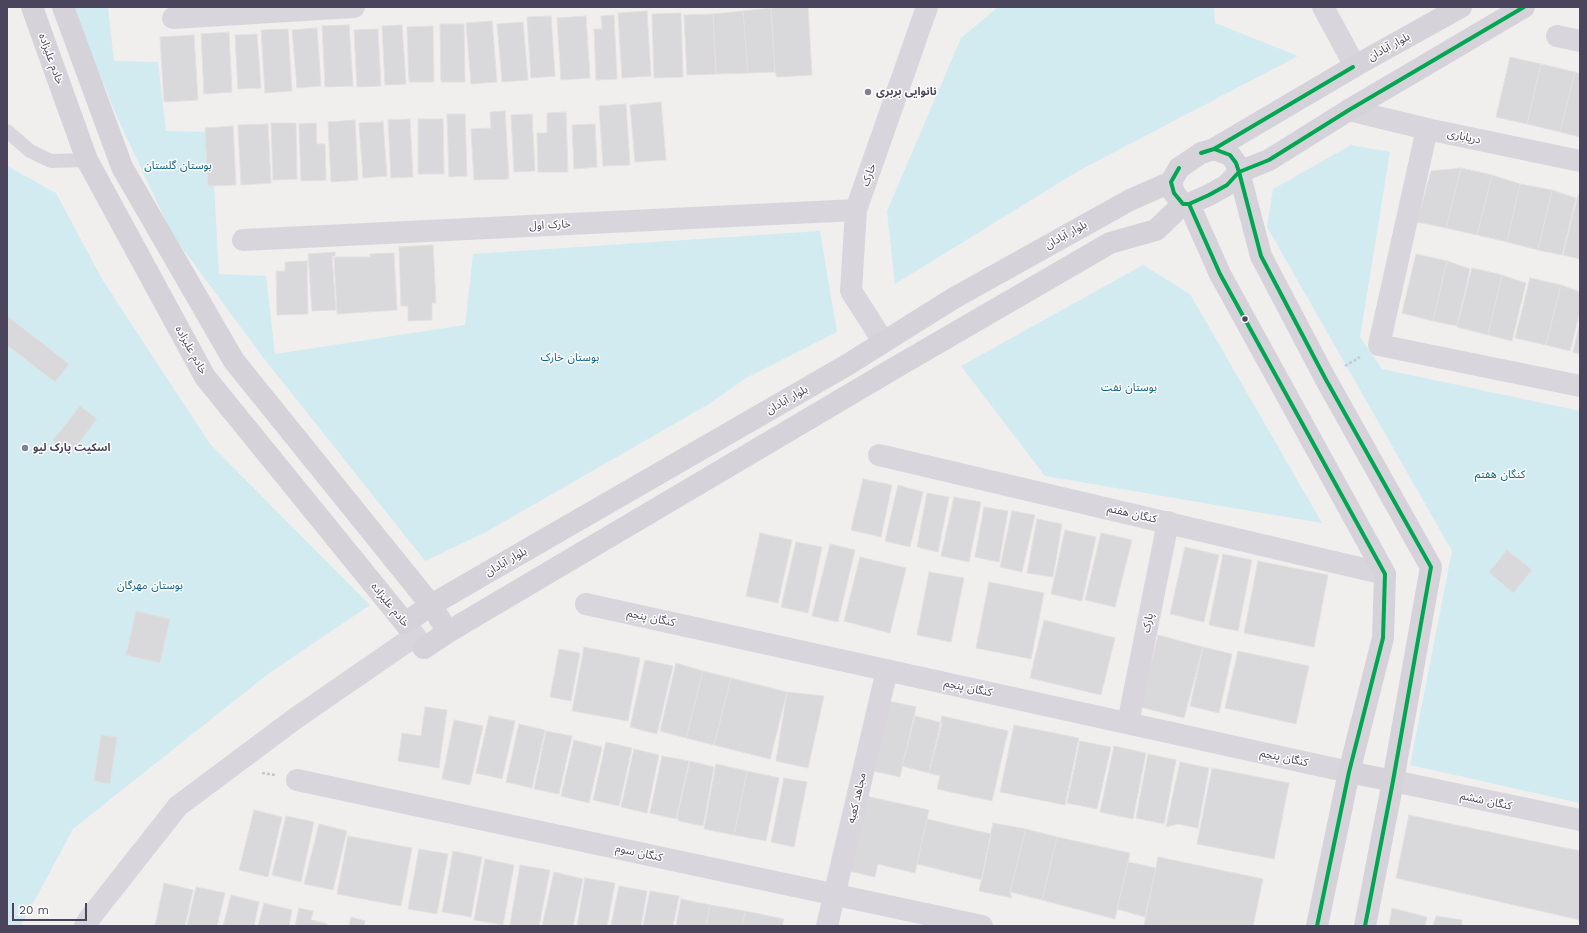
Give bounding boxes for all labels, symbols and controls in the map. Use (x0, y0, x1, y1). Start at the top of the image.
street label: بلوار آبادان (1366, 30, 1412, 64)
street label: خادم علیزاده (36, 32, 66, 86)
place label: نانوایی بربری (876, 85, 937, 99)
marker: نانوایی بربری (863, 87, 873, 97)
street label: دریاباری (1446, 127, 1482, 147)
park label: بوستان گلستان (144, 159, 212, 173)
street label: خارک (859, 162, 879, 188)
street label: خارک اول (529, 217, 571, 233)
street label: بلوار آبادان (1043, 218, 1089, 252)
unlabelled marker (1240, 314, 1250, 324)
street label: خادم علیزاده (172, 323, 210, 377)
park label: بوستان خارک (541, 351, 599, 365)
park label: بوستان نفت (1101, 381, 1157, 395)
street label: بلوار آبادان (764, 383, 810, 417)
place label: اسکیت پارک لیو (33, 441, 110, 455)
marker: اسکیت پارک لیو (20, 443, 30, 453)
park label: کنگان هفتم (1475, 468, 1525, 482)
street label: کنگان هفتم (1106, 502, 1158, 526)
street label: بلوار آبادان (483, 545, 529, 579)
park label: بوستان مهرگان (117, 579, 183, 593)
street label: خادم علیزاده (368, 580, 412, 630)
street label: کنگان پنجم (626, 606, 676, 630)
street label: پارک (1140, 612, 1156, 634)
street label: کنگان پنجم (943, 676, 993, 700)
street label: کنگان پنجم (1259, 746, 1309, 770)
street label: مجاهد کعبه (845, 772, 869, 824)
street label: کنگان ششم (1459, 789, 1513, 813)
street label: کنگان سوم (614, 842, 664, 864)
scale bar (14, 895, 89, 921)
text: 20 m (19, 903, 49, 917)

